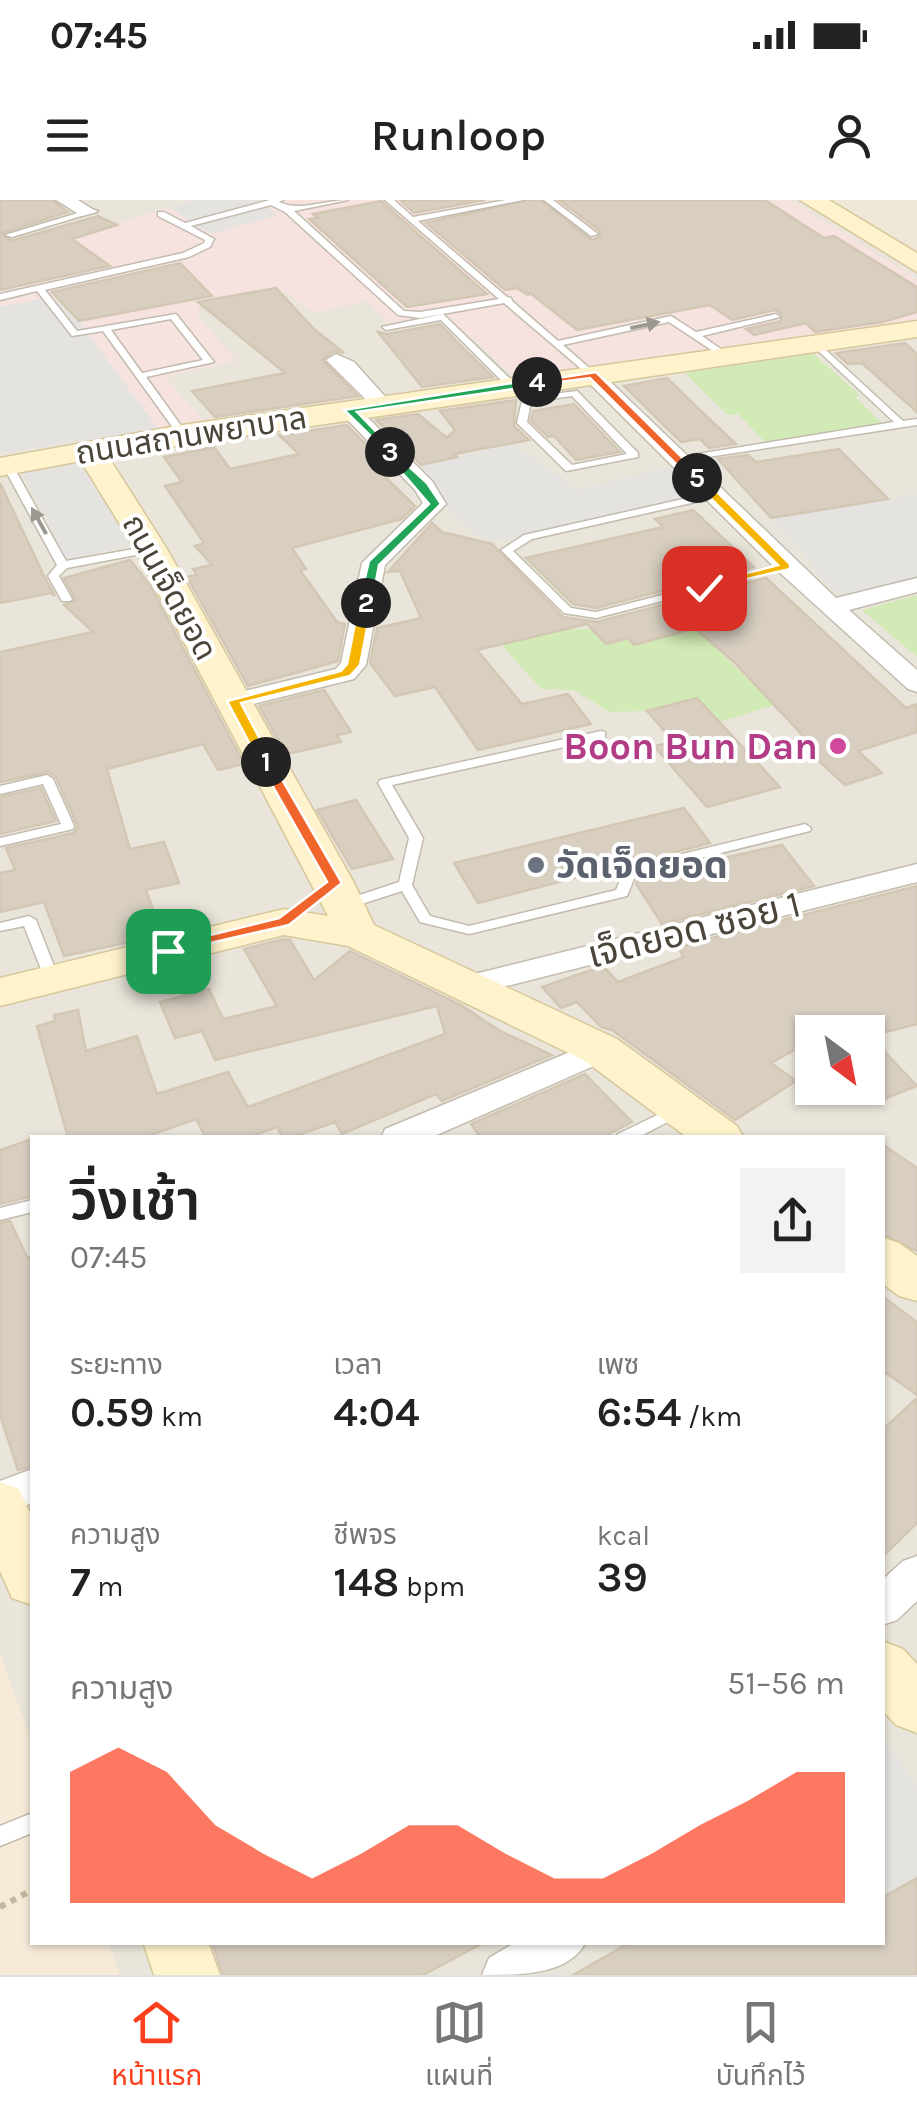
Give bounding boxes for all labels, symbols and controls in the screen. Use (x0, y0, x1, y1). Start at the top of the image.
text: 07:45 (50, 13, 148, 58)
icon: menu (40, 108, 95, 163)
icon: person (822, 108, 877, 163)
text: Runloop (371, 109, 546, 161)
one-way arrow (630, 317, 661, 332)
pin: 4 (512, 357, 562, 407)
text: 4 (529, 365, 545, 398)
street label: ถนนสถานพยาบาล (73, 399, 309, 472)
pin: 3 (365, 427, 415, 477)
text: 3 (381, 435, 399, 468)
pin: 5 (672, 453, 722, 503)
text: 5 (689, 461, 705, 494)
one-way arrow (30, 506, 47, 535)
street label: ถนนเจ็ดยอด (114, 508, 225, 667)
pin (662, 546, 747, 631)
icon: check (677, 561, 732, 616)
pin: 2 (341, 578, 391, 628)
text: 2 (358, 586, 374, 619)
place label: Boon Bun Dan (563, 724, 818, 769)
marker: Boon Bun Dan (827, 735, 849, 757)
pin: 1 (241, 737, 291, 787)
text: 1 (261, 745, 271, 778)
place label: วัดเจ็ดยอด (556, 843, 728, 888)
marker: วัดเจ็ดยอด (525, 854, 547, 876)
street label: เจ็ดยอด ซอย 1 (583, 881, 805, 978)
pin (126, 909, 211, 994)
icon: arrive (141, 924, 196, 979)
north arrow (795, 1015, 885, 1105)
map controls (795, 1015, 885, 1105)
button: share (740, 1168, 845, 1273)
text: วิ่งเช้า (70, 1169, 200, 1233)
text: 07:45 (70, 1239, 147, 1276)
text: ระยะทาง (70, 1348, 163, 1381)
text: เวลา (333, 1348, 382, 1381)
text: เพซ (597, 1348, 639, 1381)
text: 0.59 (70, 1387, 154, 1437)
text: 4:04 (333, 1387, 419, 1437)
text: 6:54 (597, 1387, 681, 1437)
text: km (154, 1400, 203, 1433)
text: /km (681, 1400, 742, 1433)
text: ความสูง (70, 1518, 161, 1551)
text: ชีพจร (333, 1518, 397, 1551)
text: kcal (597, 1519, 650, 1552)
text: 39 (597, 1552, 648, 1602)
text: 7 (70, 1557, 91, 1607)
text: 148 (333, 1557, 399, 1607)
text: m (91, 1570, 123, 1603)
text: bpm (399, 1570, 465, 1603)
text: 51–56 m (727, 1665, 845, 1702)
text: ความสูง (70, 1670, 174, 1707)
tab: หน้าแรก (111, 1995, 202, 2098)
tab: แผนที่ (425, 1995, 493, 2098)
tab: บันทึกไว้ (716, 1995, 806, 2098)

